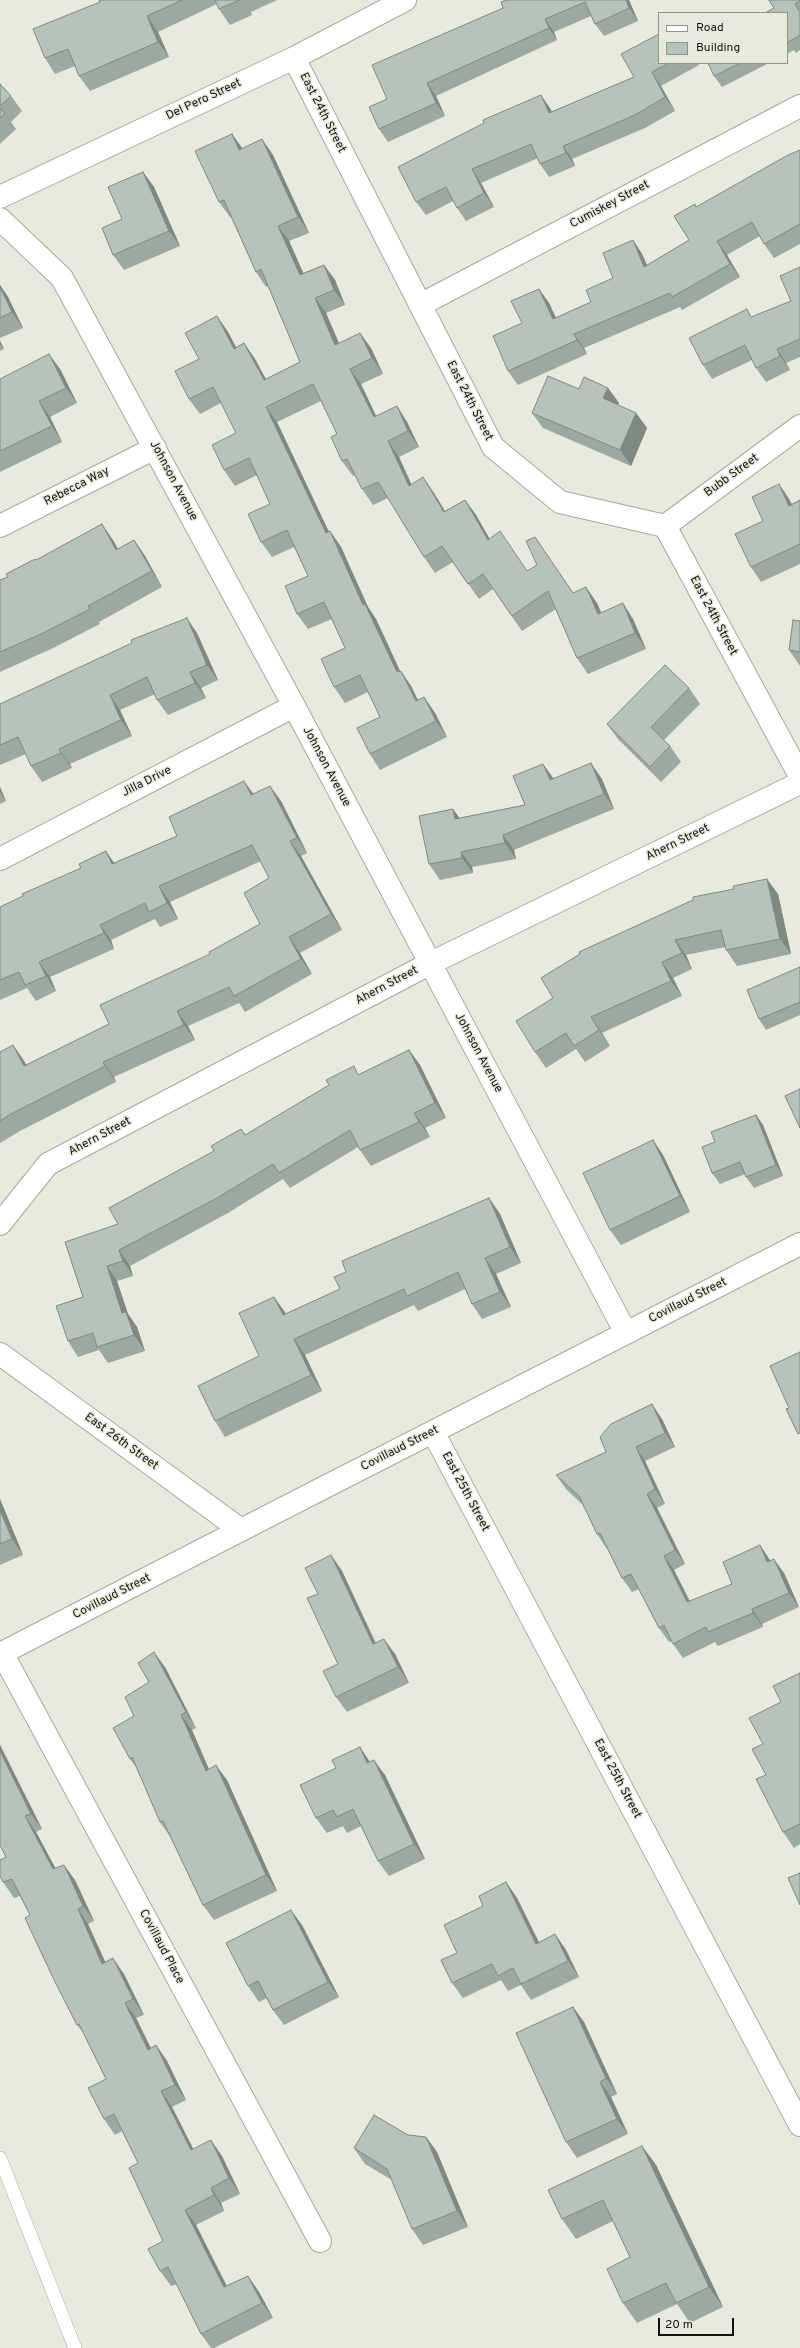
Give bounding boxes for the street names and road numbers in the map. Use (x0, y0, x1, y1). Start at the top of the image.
street label: East 24th Street (296, 71, 348, 155)
street label: Del Pero Street (164, 76, 244, 124)
street label: Cumiskey Street (568, 178, 652, 232)
street label: East 24th Street (443, 359, 495, 443)
street label: Johnson Avenue (146, 438, 200, 524)
street label: Bubb Street (702, 451, 762, 501)
street label: Rebecca Way (42, 464, 112, 510)
street label: East 24th Street (686, 574, 740, 658)
street label: Johnson Avenue (299, 724, 353, 810)
street label: Jilla Drive (120, 763, 174, 801)
street label: Ahern Street (644, 821, 712, 865)
street label: Ahern Street (353, 963, 421, 1009)
street label: Johnson Avenue (451, 1010, 505, 1096)
street label: Ahern Street (66, 1114, 134, 1160)
street label: Covillaud Street (647, 1275, 729, 1327)
street label: East 26th Street (81, 1410, 161, 1474)
street label: Covillaud Street (359, 1423, 441, 1475)
street label: East 25th Street (438, 1450, 492, 1534)
street label: Covillaud Street (71, 1571, 153, 1623)
street label: East 25th Street (590, 1737, 644, 1821)
street label: Covillaud Place (135, 1907, 187, 1987)

